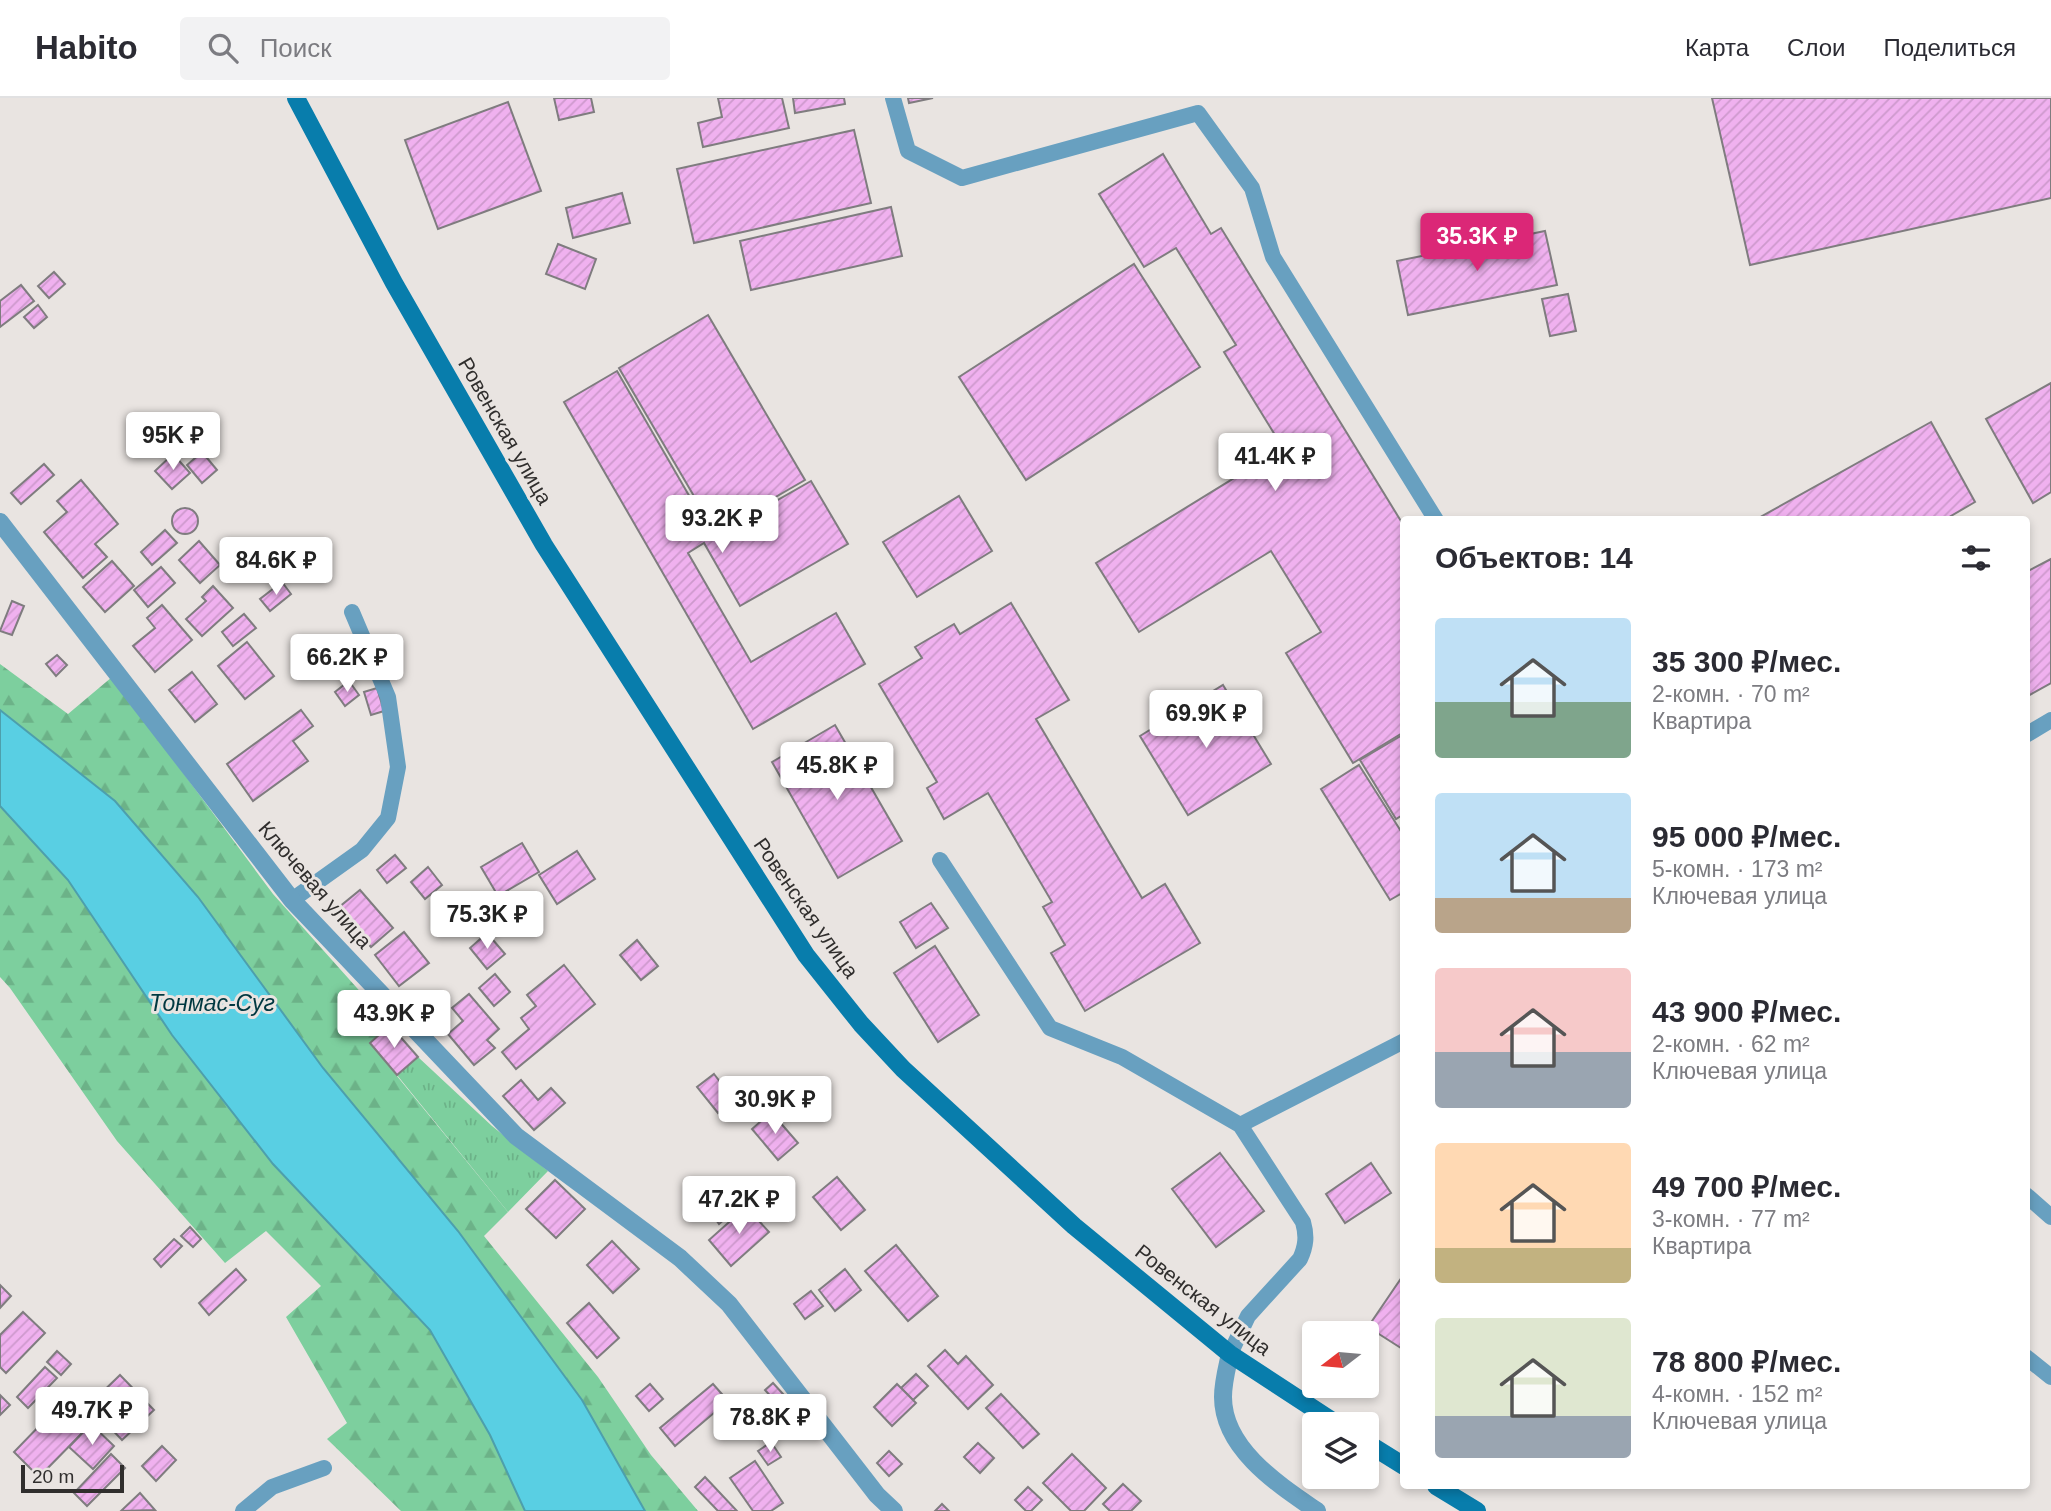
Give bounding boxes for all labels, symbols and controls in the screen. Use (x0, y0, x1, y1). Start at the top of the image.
search box (180, 17, 670, 80)
text: Habito (35, 29, 138, 66)
icon: search (204, 29, 242, 67)
text: Поиск (260, 33, 332, 63)
text: Карта (1685, 34, 1749, 61)
text: Слои (1787, 34, 1845, 61)
text: Поделиться (1883, 34, 2016, 61)
pin: 35.3K ₽ (1412, 214, 1542, 273)
text: 35.3K ₽ (1436, 223, 1518, 249)
street label: Ровенская улица (454, 353, 557, 509)
pin: 95K ₽ (124, 412, 222, 472)
text: 95K ₽ (142, 422, 204, 448)
pin: 41.4K ₽ (1210, 434, 1340, 493)
text: 41.4K ₽ (1234, 443, 1316, 469)
pin: 93.2K ₽ (657, 496, 787, 555)
text: 93.2K ₽ (681, 505, 763, 531)
pin: 84.6K ₽ (211, 538, 341, 597)
icon: filters (1957, 539, 1995, 577)
text: Объектов: 14 (1435, 541, 1633, 574)
text: 84.6K ₽ (235, 547, 317, 573)
pin: 66.2K ₽ (282, 634, 412, 694)
text: 66.2K ₽ (306, 644, 388, 670)
text: 35 300 ₽/мес. (1652, 645, 1841, 678)
icon: home (1491, 646, 1575, 730)
text: 2-комн. · 70 m² (1652, 681, 1810, 707)
pin: 69.9K ₽ (1141, 690, 1271, 750)
text: 69.9K ₽ (1165, 700, 1247, 726)
text: Квартира (1652, 708, 1751, 734)
pin: 45.8K ₽ (772, 742, 902, 802)
text: 45.8K ₽ (796, 752, 878, 778)
street label: Ключевая улица (254, 817, 377, 953)
text: 95 000 ₽/мес. (1652, 820, 1841, 853)
icon: home (1491, 821, 1575, 905)
street label: Ровенская улица (749, 833, 864, 982)
text: 5-комн. · 173 m² (1652, 856, 1823, 882)
text: Ключевая улица (1652, 883, 1827, 909)
pin: 75.3K ₽ (422, 892, 552, 951)
text: 75.3K ₽ (446, 901, 528, 927)
water label: Тонмас-Суг (149, 990, 275, 1016)
pin: 43.9K ₽ (329, 990, 459, 1050)
text: 43 900 ₽/мес. (1652, 995, 1841, 1028)
icon: home (1491, 996, 1575, 1080)
text: 43.9K ₽ (353, 1000, 435, 1026)
text: 2-комн. · 62 m² (1652, 1031, 1810, 1057)
text: Ключевая улица (1652, 1058, 1827, 1084)
pin: 30.9K ₽ (710, 1076, 840, 1136)
text: 30.9K ₽ (734, 1086, 816, 1112)
text: 49 700 ₽/мес. (1652, 1170, 1841, 1203)
icon: home (1491, 1171, 1575, 1255)
pin: 47.2K ₽ (674, 1176, 804, 1236)
text: 47.2K ₽ (698, 1186, 780, 1212)
text: 3-комн. · 77 m² (1652, 1206, 1810, 1232)
text: Квартира (1652, 1233, 1751, 1259)
street label: Ровенская улица (1131, 1240, 1276, 1360)
north arrow (1302, 1321, 1379, 1398)
map controls (1302, 1321, 1379, 1489)
text: 78 800 ₽/мес. (1652, 1345, 1841, 1378)
icon: home (1491, 1346, 1575, 1430)
text: 4-комн. · 152 m² (1652, 1381, 1823, 1407)
pin: 49.7K ₽ (27, 1388, 157, 1447)
pin: 78.8K ₽ (705, 1394, 835, 1454)
text: 49.7K ₽ (51, 1397, 133, 1423)
text: 78.8K ₽ (729, 1404, 811, 1430)
text: Ключевая улица (1652, 1408, 1827, 1434)
button: layers (1302, 1412, 1379, 1489)
scale bar (21, 1462, 124, 1494)
text: 20 m (32, 1466, 74, 1487)

